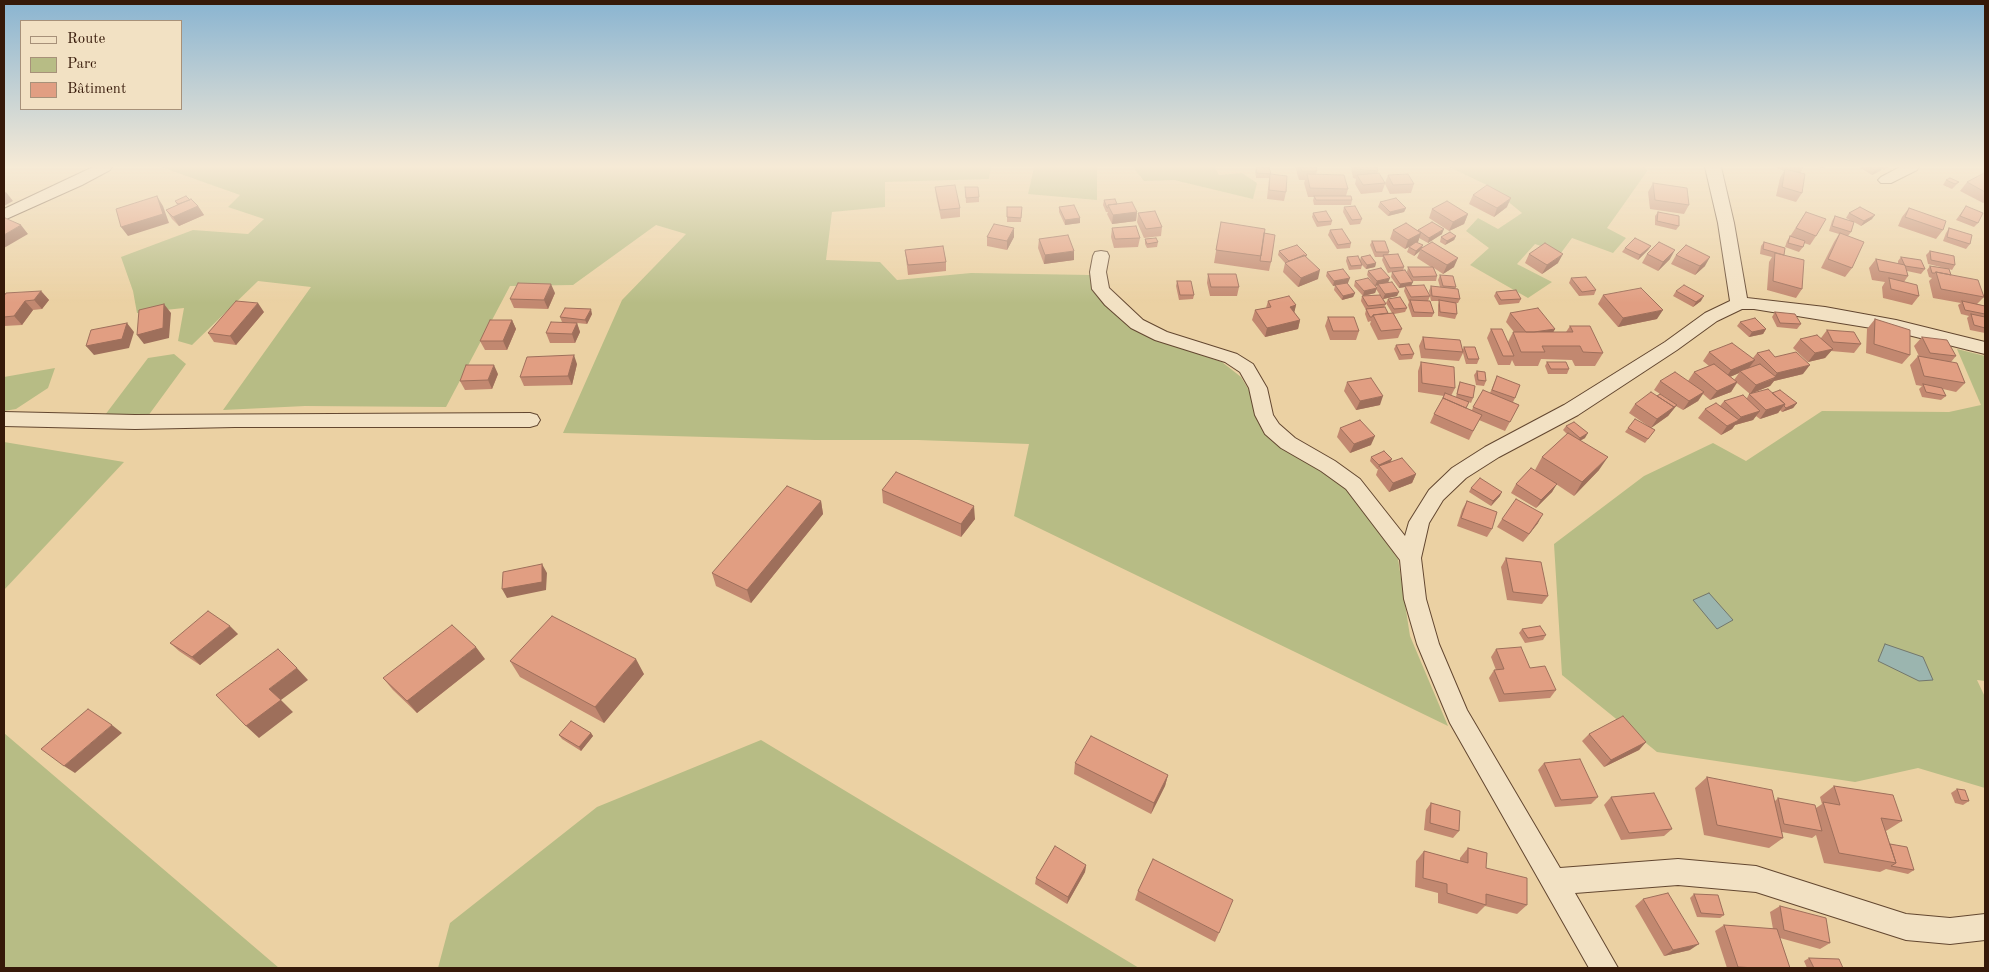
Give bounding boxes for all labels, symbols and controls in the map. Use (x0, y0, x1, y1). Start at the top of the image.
legend (20, 20, 182, 110)
text: Route (67, 32, 105, 47)
text: Parc (67, 57, 97, 72)
text: Bâtiment (67, 82, 126, 97)

